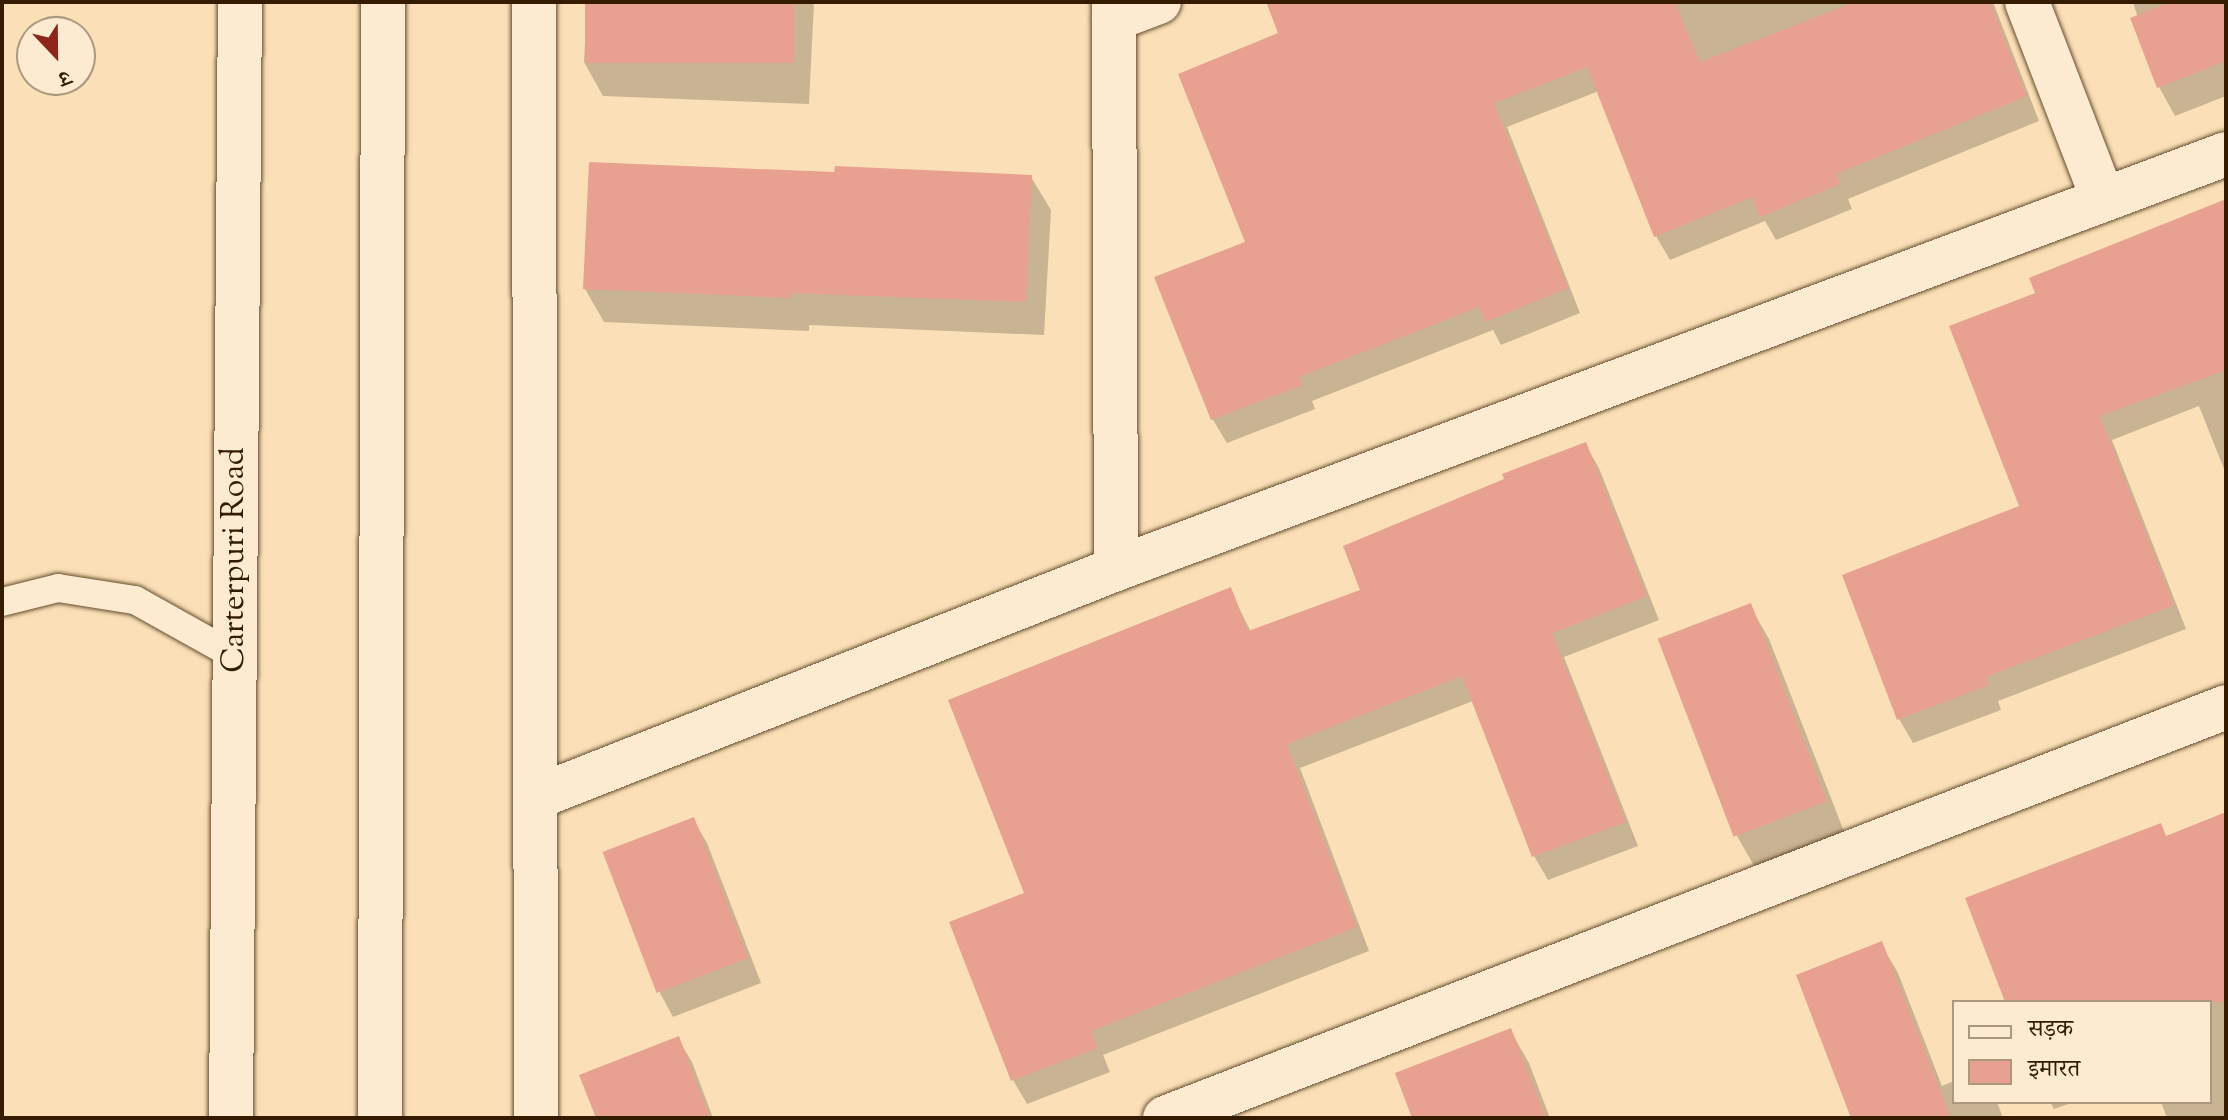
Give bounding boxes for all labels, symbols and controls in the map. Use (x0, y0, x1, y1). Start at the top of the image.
north arrow (16, 16, 96, 96)
text: उ (53, 59, 75, 93)
street label: Carterpuri Road (216, 447, 254, 673)
legend (1952, 1000, 2212, 1104)
text: सड़क (2028, 1013, 2073, 1047)
text: इमारत (2028, 1053, 2080, 1087)

